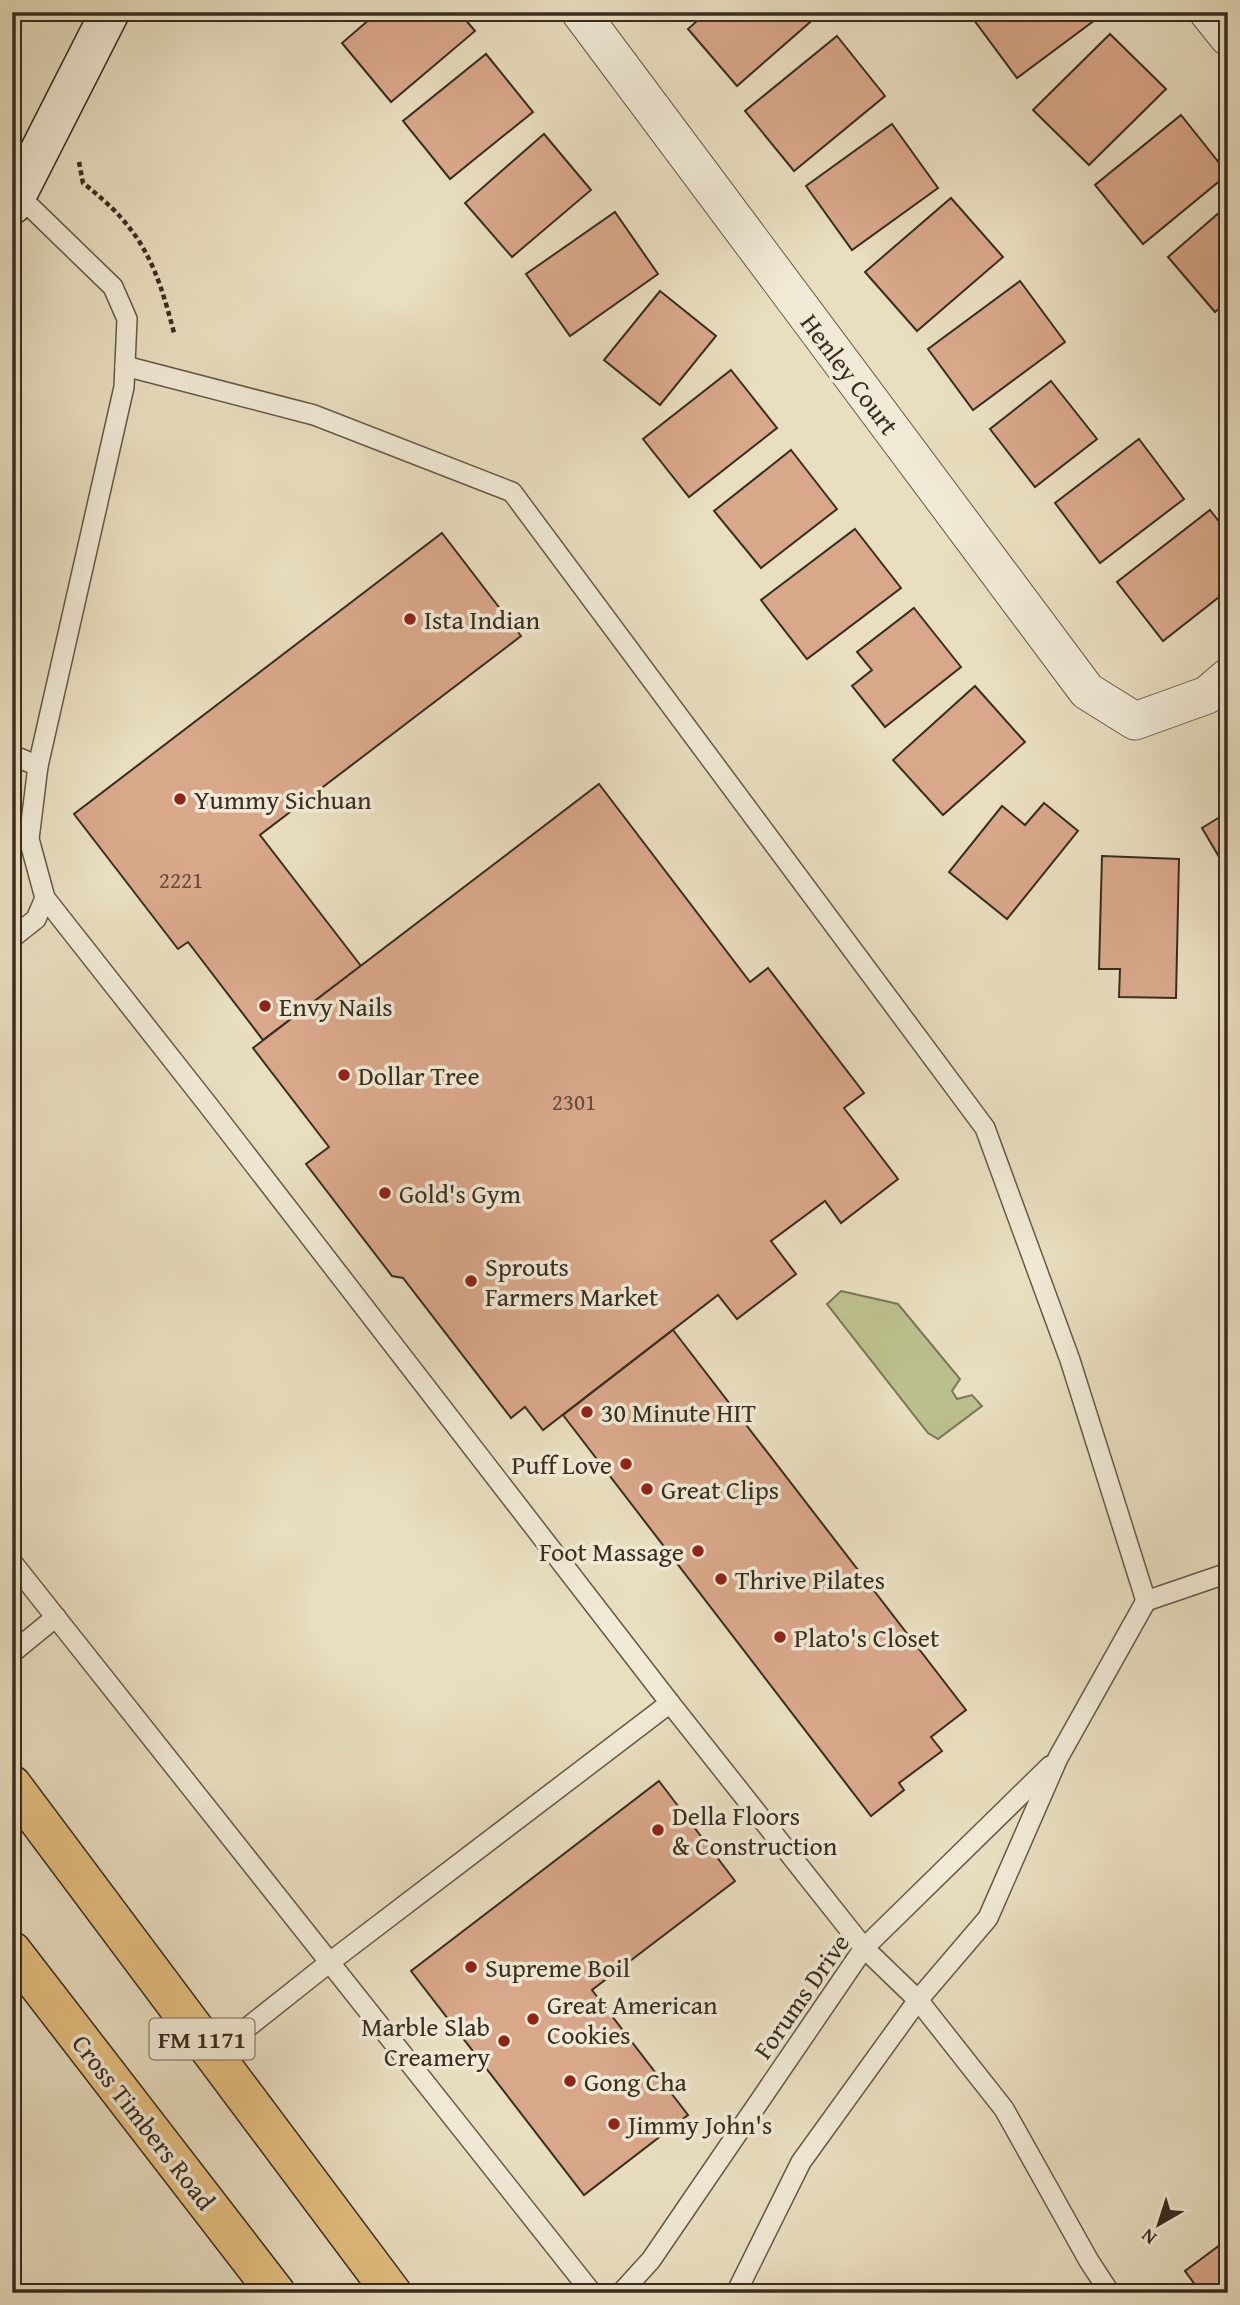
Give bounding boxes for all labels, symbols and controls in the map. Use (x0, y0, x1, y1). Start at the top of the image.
street label: Henley Court (791, 305, 909, 443)
place label: Ista Indian (424, 600, 541, 639)
marker: Ista Indian (402, 611, 418, 627)
place label: Yummy Sichuan (194, 780, 372, 819)
marker: Yummy Sichuan (172, 791, 188, 807)
house number: 2221 (159, 863, 203, 896)
place label: Envy Nails (279, 987, 393, 1026)
marker: Envy Nails (257, 998, 273, 1014)
place label: Dollar Tree (358, 1056, 480, 1095)
marker: Dollar Tree (336, 1067, 352, 1083)
house number: 2301 (552, 1085, 596, 1118)
place label: Gold's Gym (399, 1174, 521, 1213)
marker: Gold's Gym (377, 1185, 393, 1201)
place label: Sprouts Farmers Market (485, 1247, 658, 1316)
marker: Sprouts Farmers Market (463, 1273, 479, 1289)
place label: 30 Minute HIT (601, 1393, 756, 1432)
marker: 30 Minute HIT (579, 1404, 595, 1420)
place label: Puff Love (512, 1445, 612, 1484)
marker: Puff Love (618, 1456, 634, 1472)
place label: Great Clips (661, 1470, 779, 1509)
marker: Great Clips (639, 1481, 655, 1497)
place label: Foot Massage (539, 1532, 684, 1571)
marker: Foot Massage (690, 1543, 706, 1559)
place label: Thrive Pilates (735, 1560, 885, 1599)
marker: Thrive Pilates (713, 1571, 729, 1587)
place label: Plato's Closet (794, 1618, 939, 1657)
marker: Plato's Closet (772, 1629, 788, 1645)
place label: Della Floors & Construction (672, 1796, 838, 1865)
marker: Della Floors & Construction (650, 1822, 666, 1838)
street label: Forums Drive (743, 1925, 859, 2067)
place label: Supreme Boil (485, 1948, 630, 1987)
marker: Supreme Boil (463, 1959, 479, 1975)
place label: Great American Cookies (547, 1985, 718, 2054)
place label: Marble Slab Creamery (361, 2007, 490, 2076)
marker: Great American Cookies (525, 2011, 541, 2027)
road number: FM 1171 (150, 2018, 255, 2060)
street label: Cross Timbers Road (63, 2026, 225, 2218)
marker: Marble Slab Creamery (496, 2033, 512, 2049)
place label: Gong Cha (584, 2062, 688, 2101)
marker: Gong Cha (562, 2073, 578, 2089)
place label: Jimmy John's (625, 2105, 772, 2144)
marker: Jimmy John's (606, 2116, 622, 2132)
north arrow (1124, 2190, 1194, 2260)
text: N (1134, 2222, 1162, 2252)

